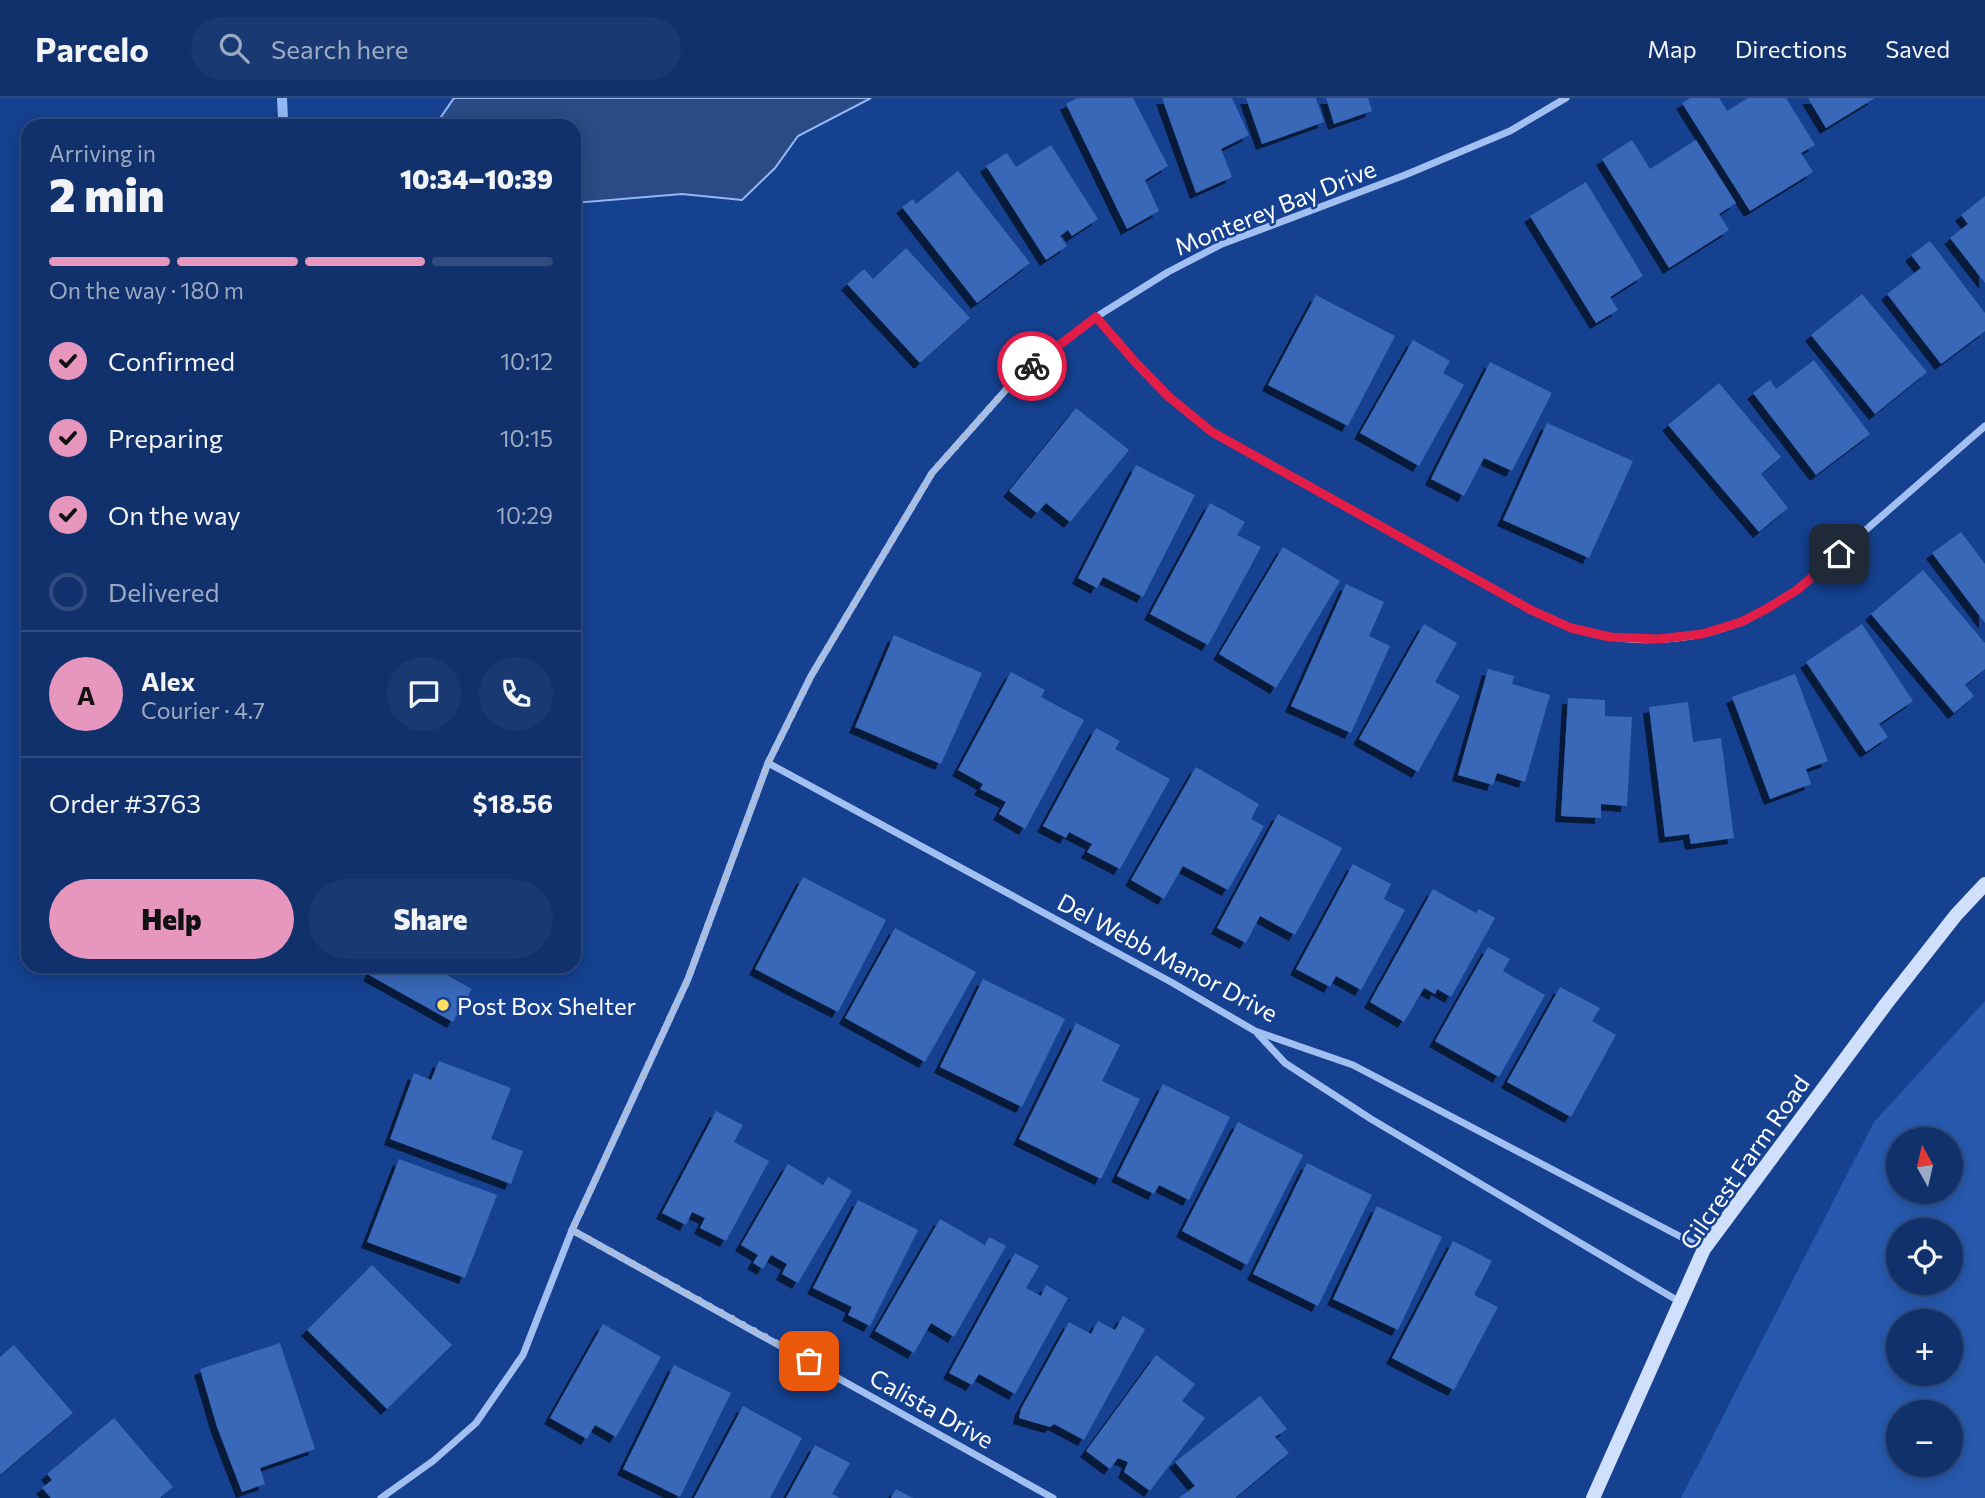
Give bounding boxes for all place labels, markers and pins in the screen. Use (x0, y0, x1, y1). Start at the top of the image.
pin (1809, 524, 1869, 584)
place label: Post Box Shelter (457, 991, 637, 1020)
marker: Post Box Shelter (435, 997, 451, 1013)
pin (779, 1331, 839, 1391)

